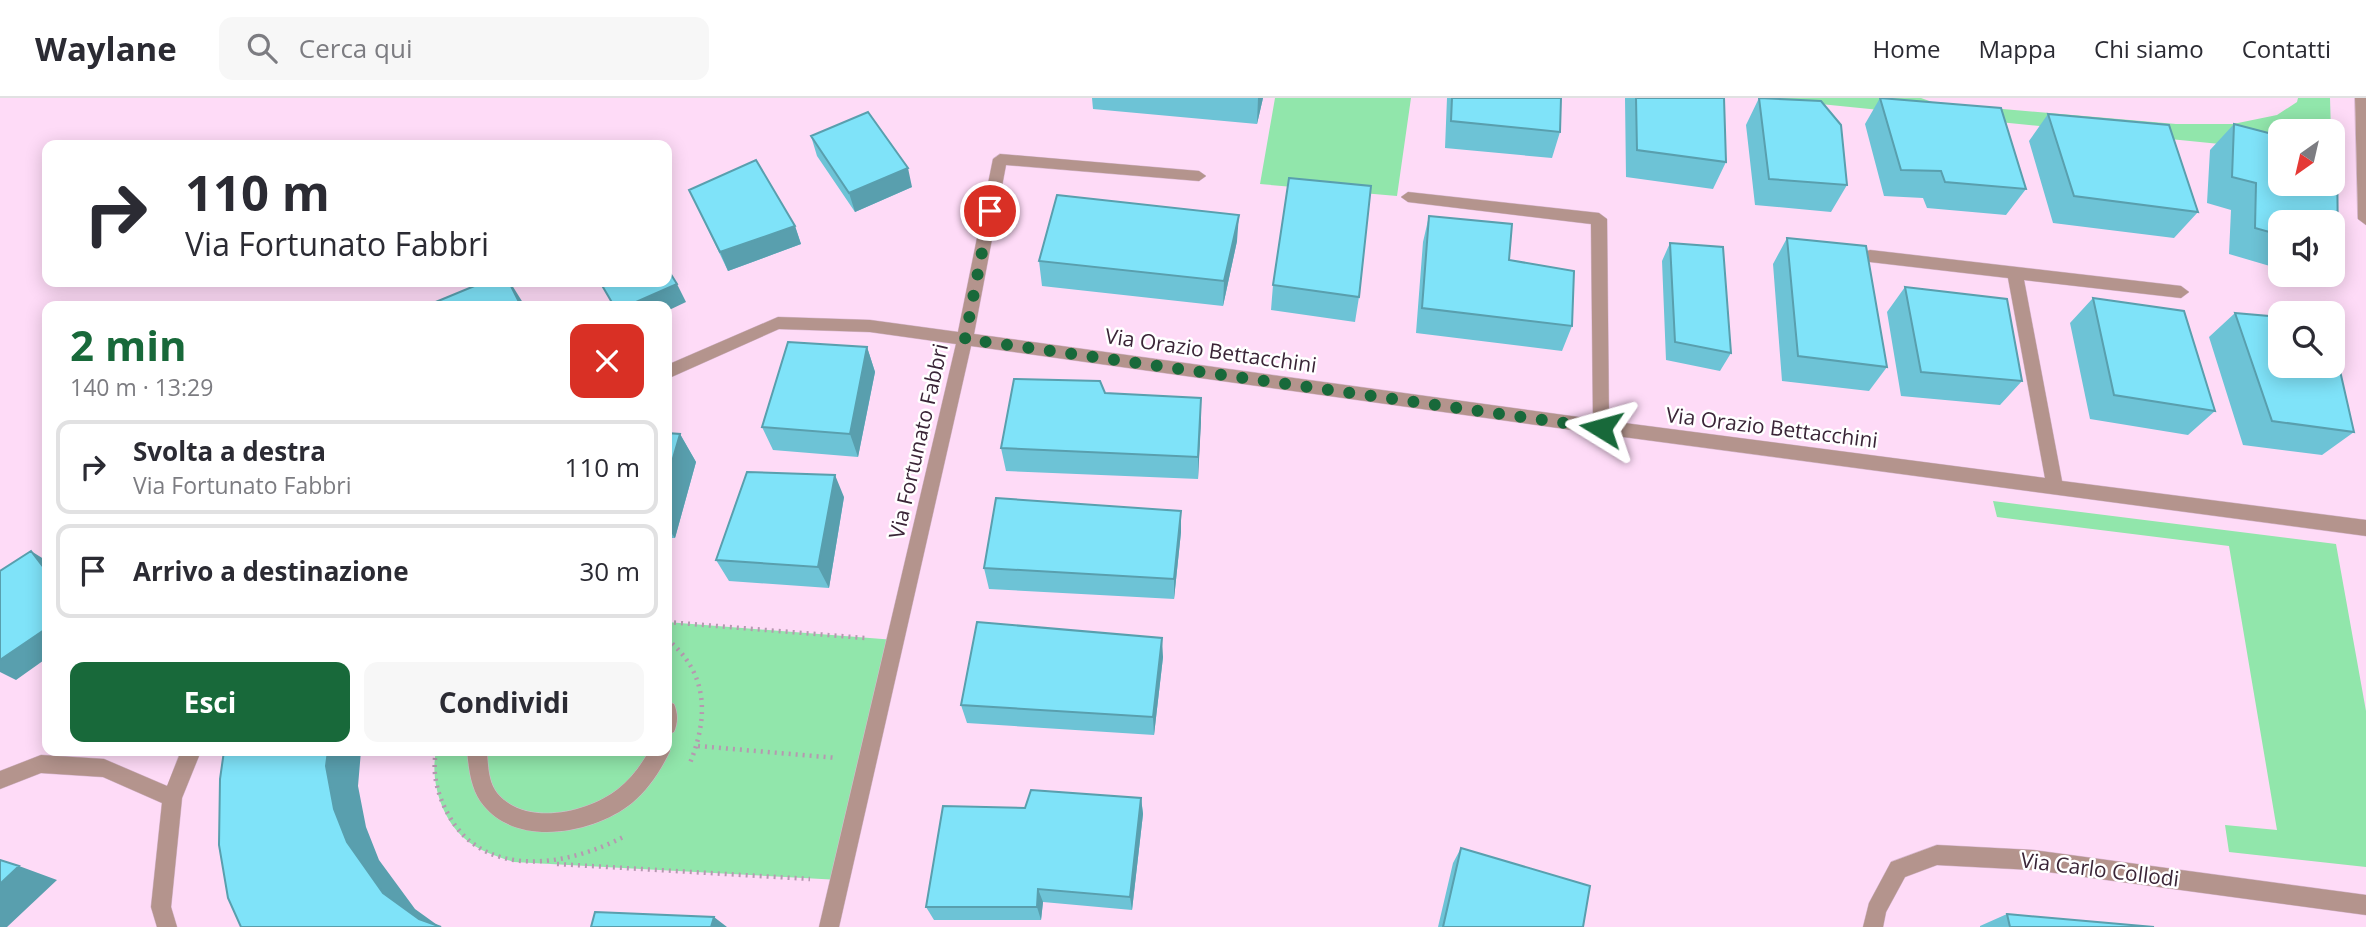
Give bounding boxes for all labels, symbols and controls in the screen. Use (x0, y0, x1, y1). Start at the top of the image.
search box (219, 17, 709, 80)
text: Waylane (35, 26, 177, 71)
icon: search (243, 29, 281, 67)
text: Cerca qui (299, 30, 412, 66)
text: Home (1873, 32, 1940, 65)
text: Mappa (1978, 32, 2056, 65)
text: Chi siamo (2094, 32, 2204, 65)
text: Contatti (2242, 32, 2331, 65)
north arrow (2268, 119, 2345, 196)
map controls (2268, 119, 2345, 378)
text: 110 m (185, 159, 330, 225)
icon: right (70, 168, 161, 259)
pin (960, 181, 1020, 241)
icon: arrive (971, 192, 1009, 230)
button: sound (2268, 210, 2345, 287)
text: Via Fortunato Fabbri (185, 222, 489, 265)
button: search (2268, 301, 2345, 378)
text: 2 min (70, 316, 187, 373)
street label: Via Orazio Bettacchini (1103, 321, 1319, 379)
button: close (570, 324, 644, 398)
street label: Via Fortunato Fabbri (882, 341, 954, 541)
text: 140 m · 13:29 (70, 371, 213, 403)
position arrow (1564, 391, 1638, 465)
street label: Via Orazio Bettacchini (1664, 400, 1880, 454)
text: Svolta a destra (133, 433, 326, 469)
icon: right (74, 448, 112, 486)
text: 110 m (565, 449, 640, 485)
text: Via Fortunato Fabbri (133, 469, 352, 501)
icon: arrive (74, 552, 112, 590)
text: Arrivo a destinazione (133, 553, 409, 589)
text: 30 m (579, 553, 640, 589)
button: Esci (70, 662, 350, 742)
button: Condividi (364, 662, 644, 742)
street label: Via Carlo Collodi (2019, 845, 2181, 893)

